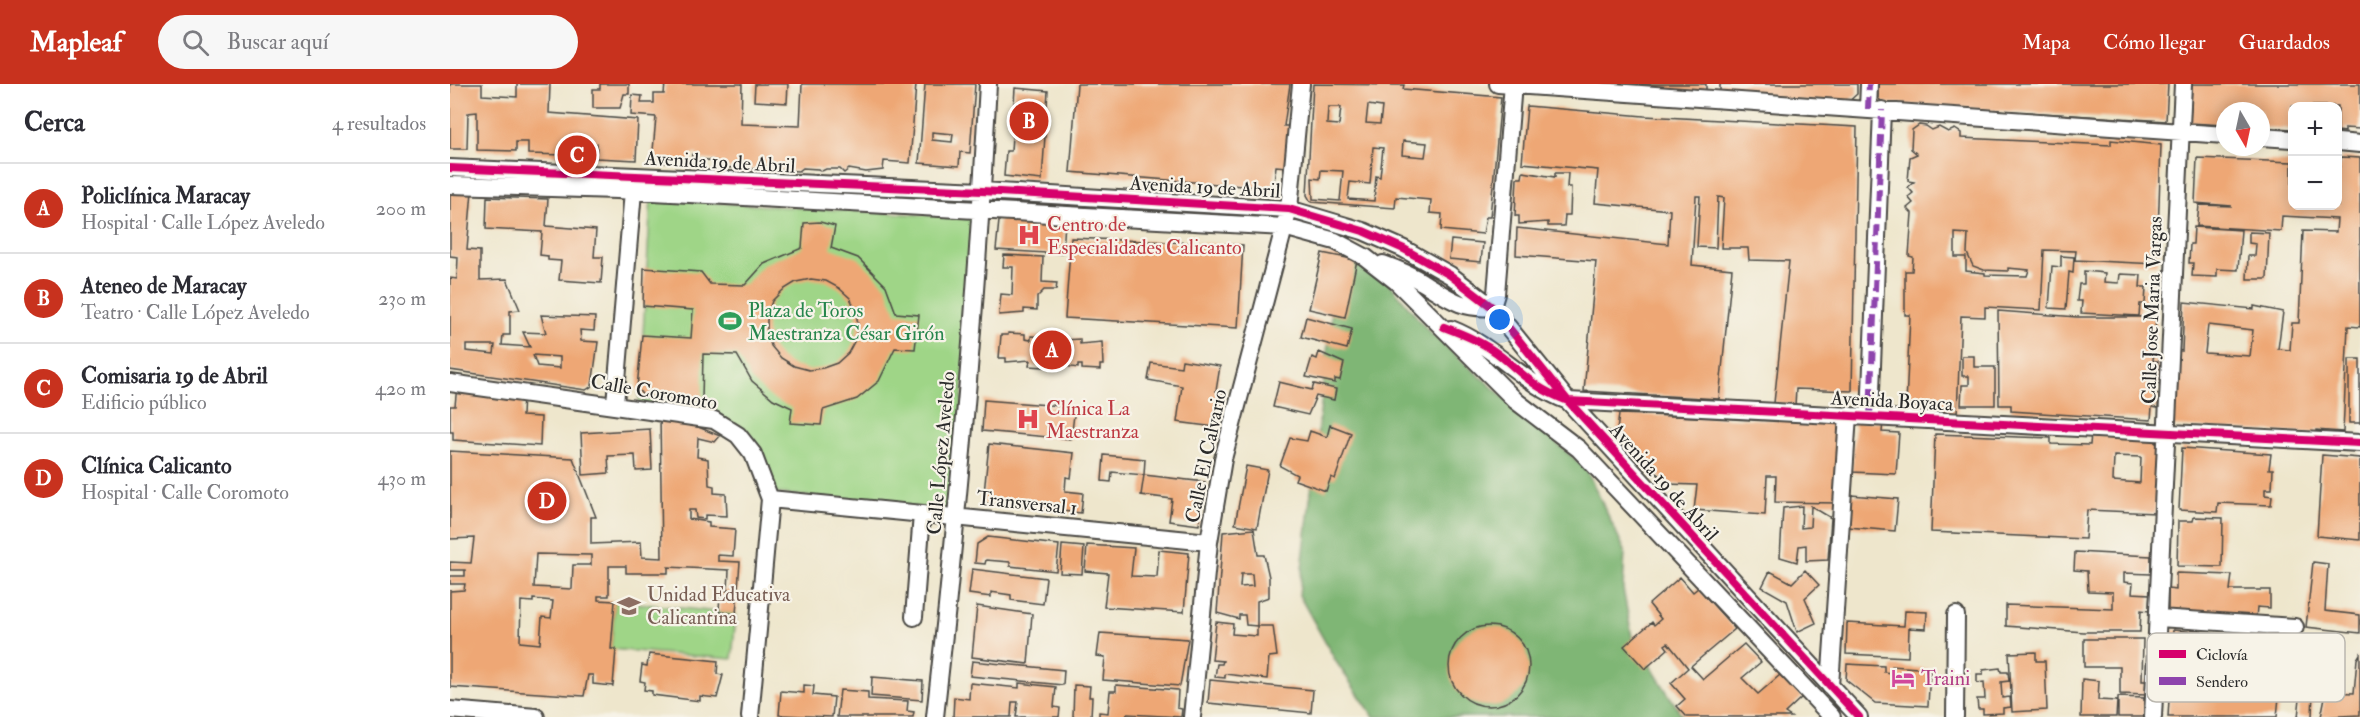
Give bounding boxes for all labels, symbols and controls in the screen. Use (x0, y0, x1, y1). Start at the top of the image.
search box (158, 15, 578, 69)
text: Mapleaf (30, 25, 122, 60)
icon: search (179, 26, 212, 59)
text: Buscar aquí (227, 28, 329, 56)
text: Mapa (2022, 29, 2070, 56)
text: Cómo llegar (2103, 29, 2206, 56)
text: Guardados (2239, 29, 2330, 56)
pin: B (1010, 99, 1048, 144)
north arrow (2216, 102, 2270, 156)
map controls (2288, 102, 2342, 210)
button: + (2288, 102, 2342, 156)
text: Cerca (24, 107, 85, 139)
text: 4 resultados (332, 111, 426, 136)
pin: C (558, 132, 596, 178)
street label: Avenida 19 de Abril (643, 146, 796, 178)
button: − (2288, 156, 2342, 210)
street label: Avenida 19 de Abril (1128, 171, 1281, 203)
text: Policlínica Maracay (81, 182, 250, 210)
text: A (37, 196, 50, 221)
text: 200 m (376, 196, 426, 221)
text: Hospital · Calle López Aveledo (81, 210, 325, 235)
place label: Centro de Especialidades Calicanto (1047, 212, 1242, 261)
street label: Calle Jose Maria Vargas (2136, 216, 2168, 404)
hospital icon: Centro de Especialidades Calicanto (1016, 222, 1042, 248)
text: Ateneo de Maracay (81, 272, 247, 300)
text: B (37, 286, 50, 311)
text: 230 m (378, 286, 426, 311)
place label: Plaza de Toros Maestranza César Girón (748, 298, 944, 346)
text: Teatro · Calle López Aveledo (81, 300, 310, 325)
your location (1485, 305, 1514, 334)
sports icon: Plaza de Toros Maestranza César Girón (717, 308, 743, 334)
pin: A (1032, 328, 1072, 372)
text: Comisaria 19 de Abril (81, 362, 268, 390)
street label: Calle Coromoto (589, 369, 719, 415)
street label: Calle López Aveledo (921, 370, 962, 536)
text: C (36, 376, 51, 401)
text: 420 m (375, 376, 426, 401)
street label: Avenida Boyaca (1829, 385, 1955, 417)
street label: Calle El Calvario (1180, 387, 1232, 525)
text: Edificio público (81, 390, 207, 415)
place label: Clínica La Maestranza (1046, 396, 1140, 444)
hospital icon: Clínica La Maestranza (1015, 406, 1041, 432)
street label: Avenida 19 de Abril (1603, 417, 1724, 547)
text: Clínica Calicanto (81, 452, 231, 480)
text: D (35, 466, 52, 491)
text: 430 m (378, 466, 426, 491)
pin: D (528, 478, 566, 524)
text: Hospital · Calle Coromoto (81, 480, 289, 505)
street label: Transversal 1 (975, 485, 1079, 521)
place label: Unidad Educativa Calicantina (647, 582, 791, 630)
school or university icon: Unidad Educativa Calicantina (616, 593, 642, 619)
legend (2147, 633, 2345, 702)
text: Ciclovía (2196, 645, 2248, 665)
hotel icon: Traini (1890, 665, 1916, 691)
place label: Traini (1921, 666, 1970, 691)
text: Sendero (2196, 672, 2248, 692)

